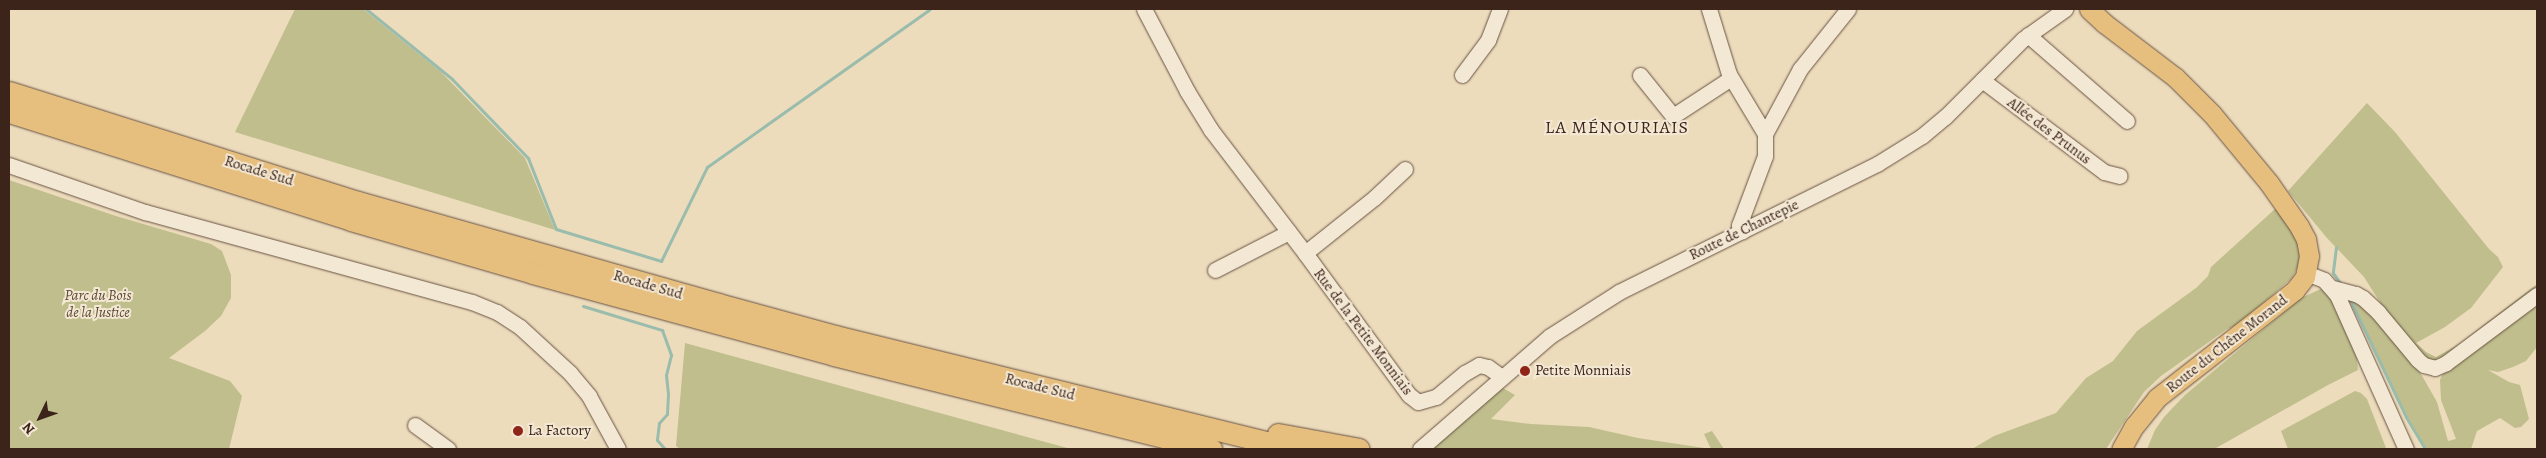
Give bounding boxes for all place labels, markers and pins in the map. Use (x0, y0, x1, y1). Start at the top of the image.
place label: Petite Monniais (1535, 362, 1631, 380)
marker: Petite Monniais (1519, 365, 1531, 377)
place label: La Factory (528, 422, 591, 440)
marker: La Factory (512, 425, 524, 437)

